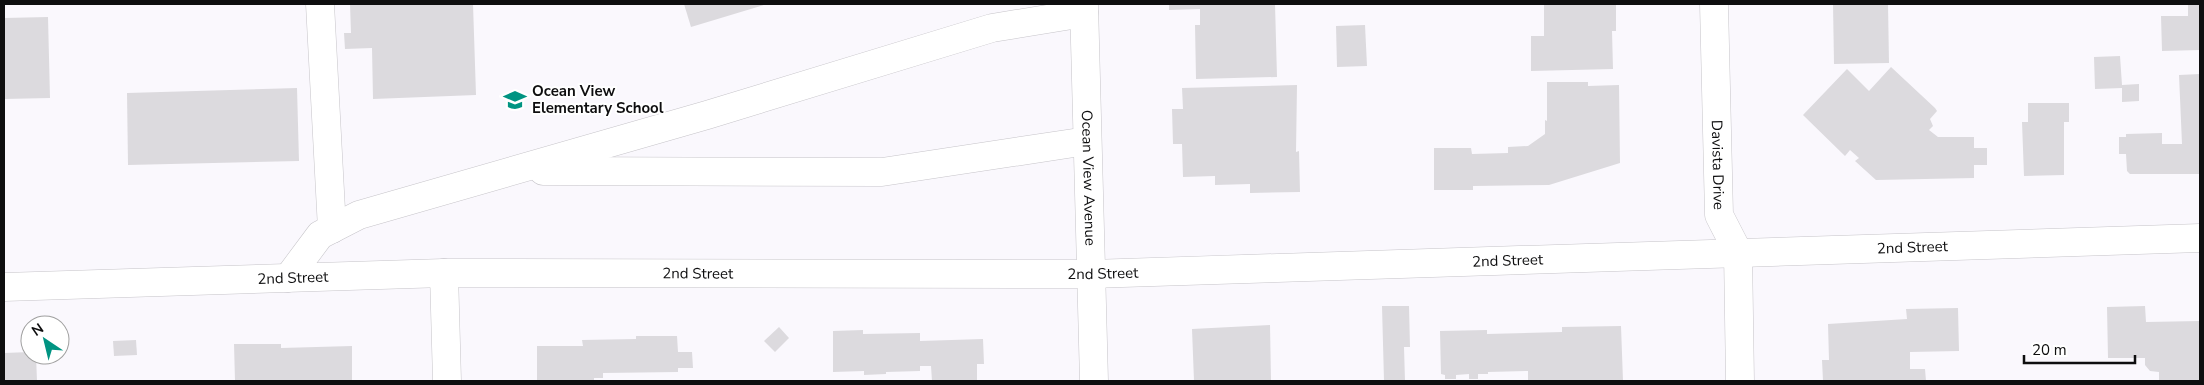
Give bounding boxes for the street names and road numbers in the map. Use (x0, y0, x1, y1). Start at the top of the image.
street label: Ocean View Avenue (1077, 110, 1100, 246)
street label: Davista Drive (1707, 120, 1729, 210)
street label: 2nd Street (1876, 236, 1949, 258)
street label: 2nd Street (1472, 249, 1544, 272)
street label: 2nd Street (1067, 262, 1139, 284)
street label: 2nd Street (662, 263, 734, 283)
street label: 2nd Street (257, 267, 329, 289)

